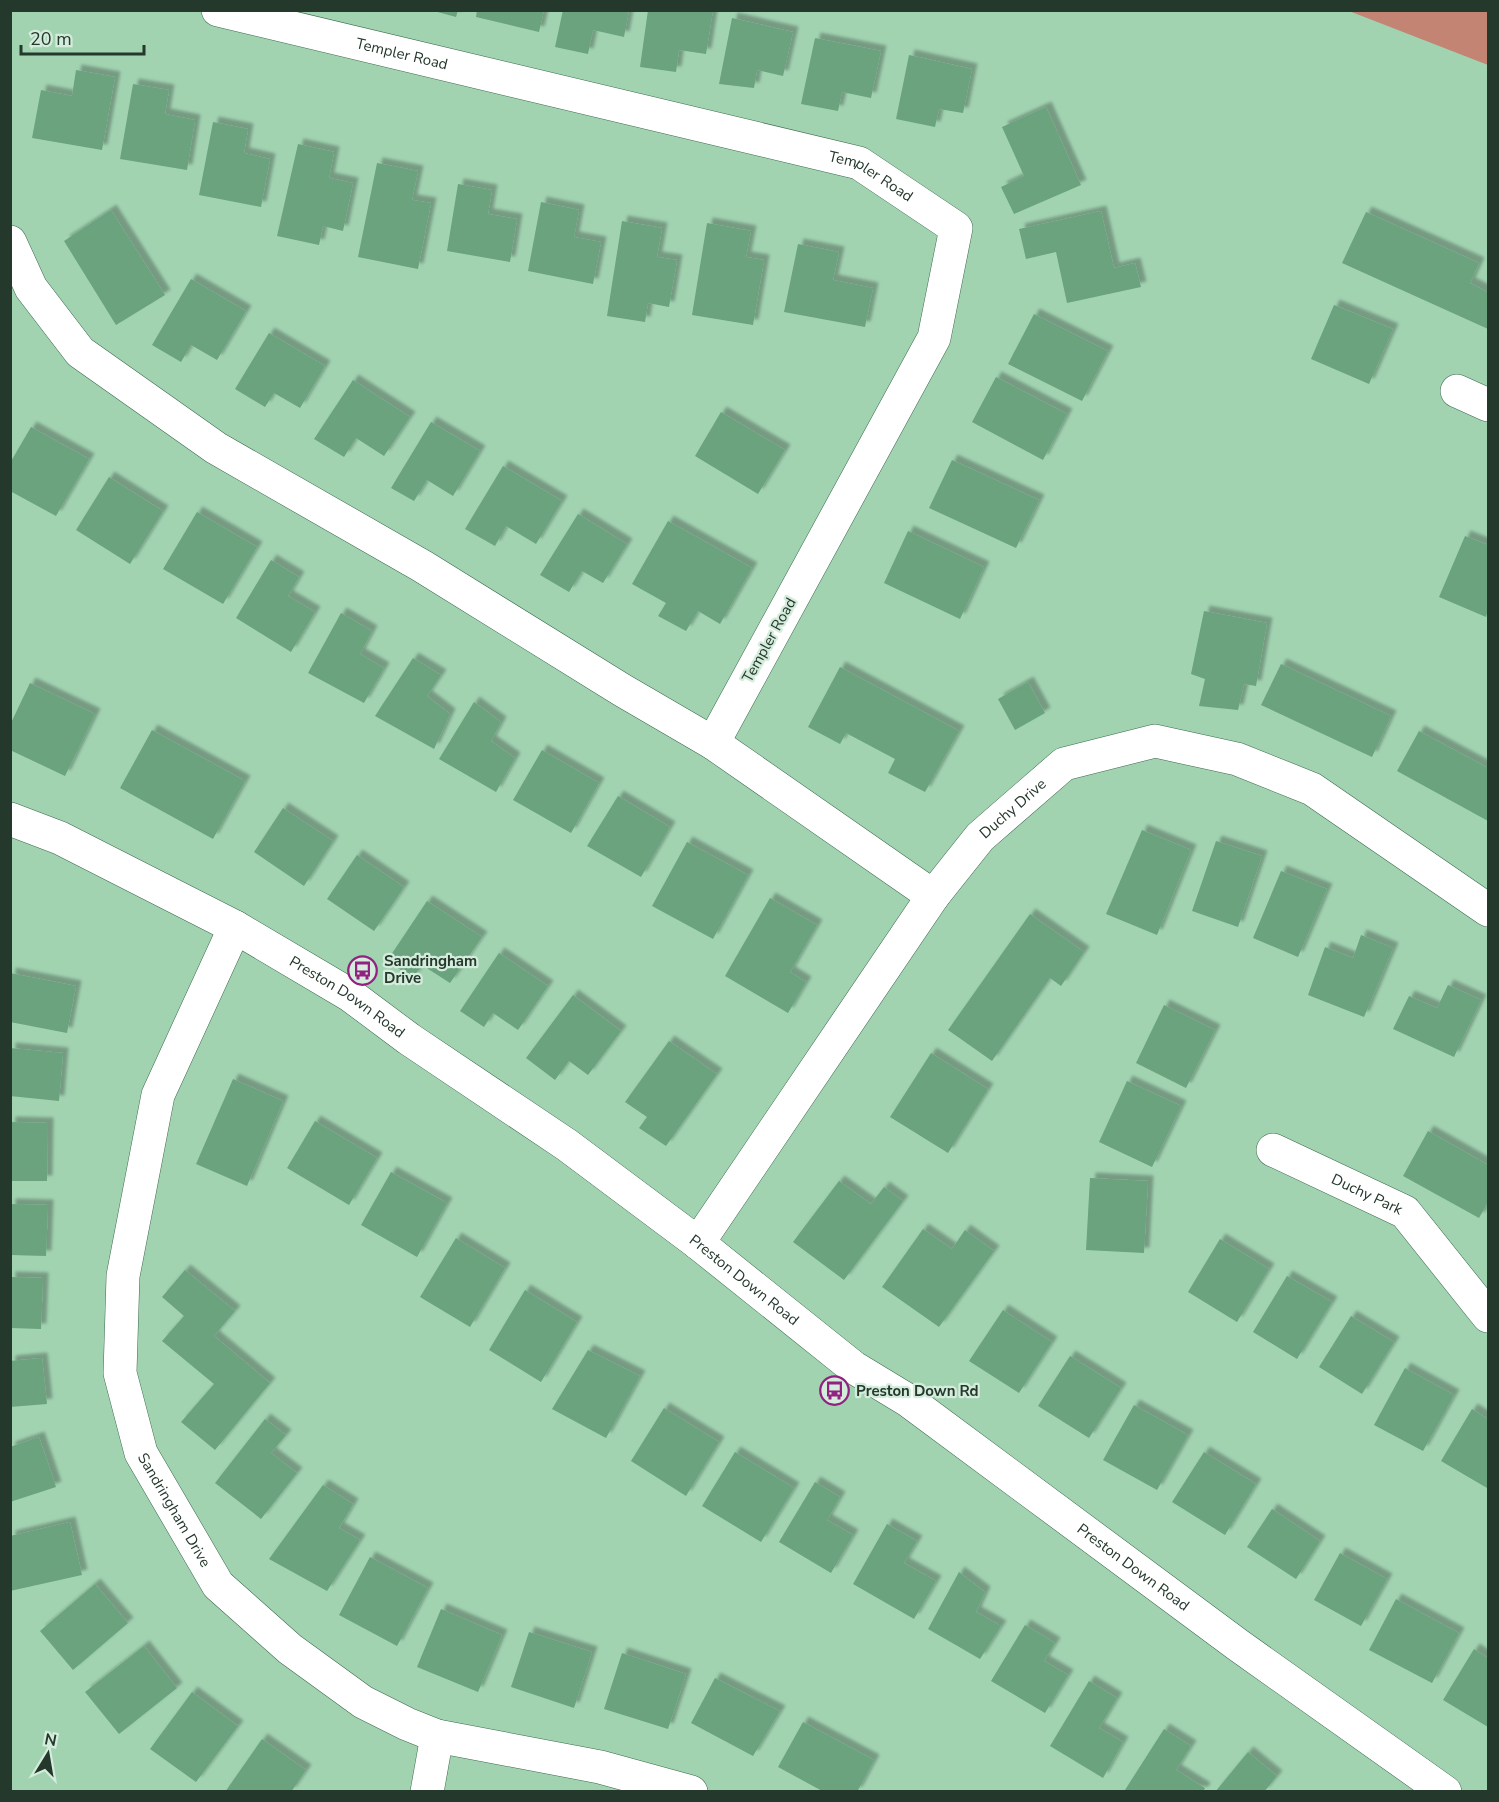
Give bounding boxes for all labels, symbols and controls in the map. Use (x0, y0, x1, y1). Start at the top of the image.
scale bar (21, 18, 144, 56)
text: 20 m (30, 27, 72, 51)
street label: Templer Road (354, 33, 450, 75)
street label: Templer Road (827, 146, 917, 206)
street label: Templer Road (737, 594, 801, 686)
street label: Duchy Drive (975, 774, 1050, 843)
street label: Preston Down Road (286, 951, 409, 1043)
place label: Sandringham Drive (384, 951, 477, 988)
bus stop icon: Sandringham Drive (347, 954, 379, 986)
street label: Duchy Park (1328, 1169, 1406, 1220)
street label: Preston Down Road (685, 1230, 803, 1330)
bus stop icon: Preston Down Rd (819, 1375, 851, 1407)
place label: Preston Down Rd (856, 1381, 979, 1401)
street label: Sandringham Drive (133, 1449, 216, 1571)
street label: Preston Down Road (1073, 1519, 1193, 1616)
north arrow (18, 1724, 78, 1784)
text: N (43, 1728, 59, 1752)

